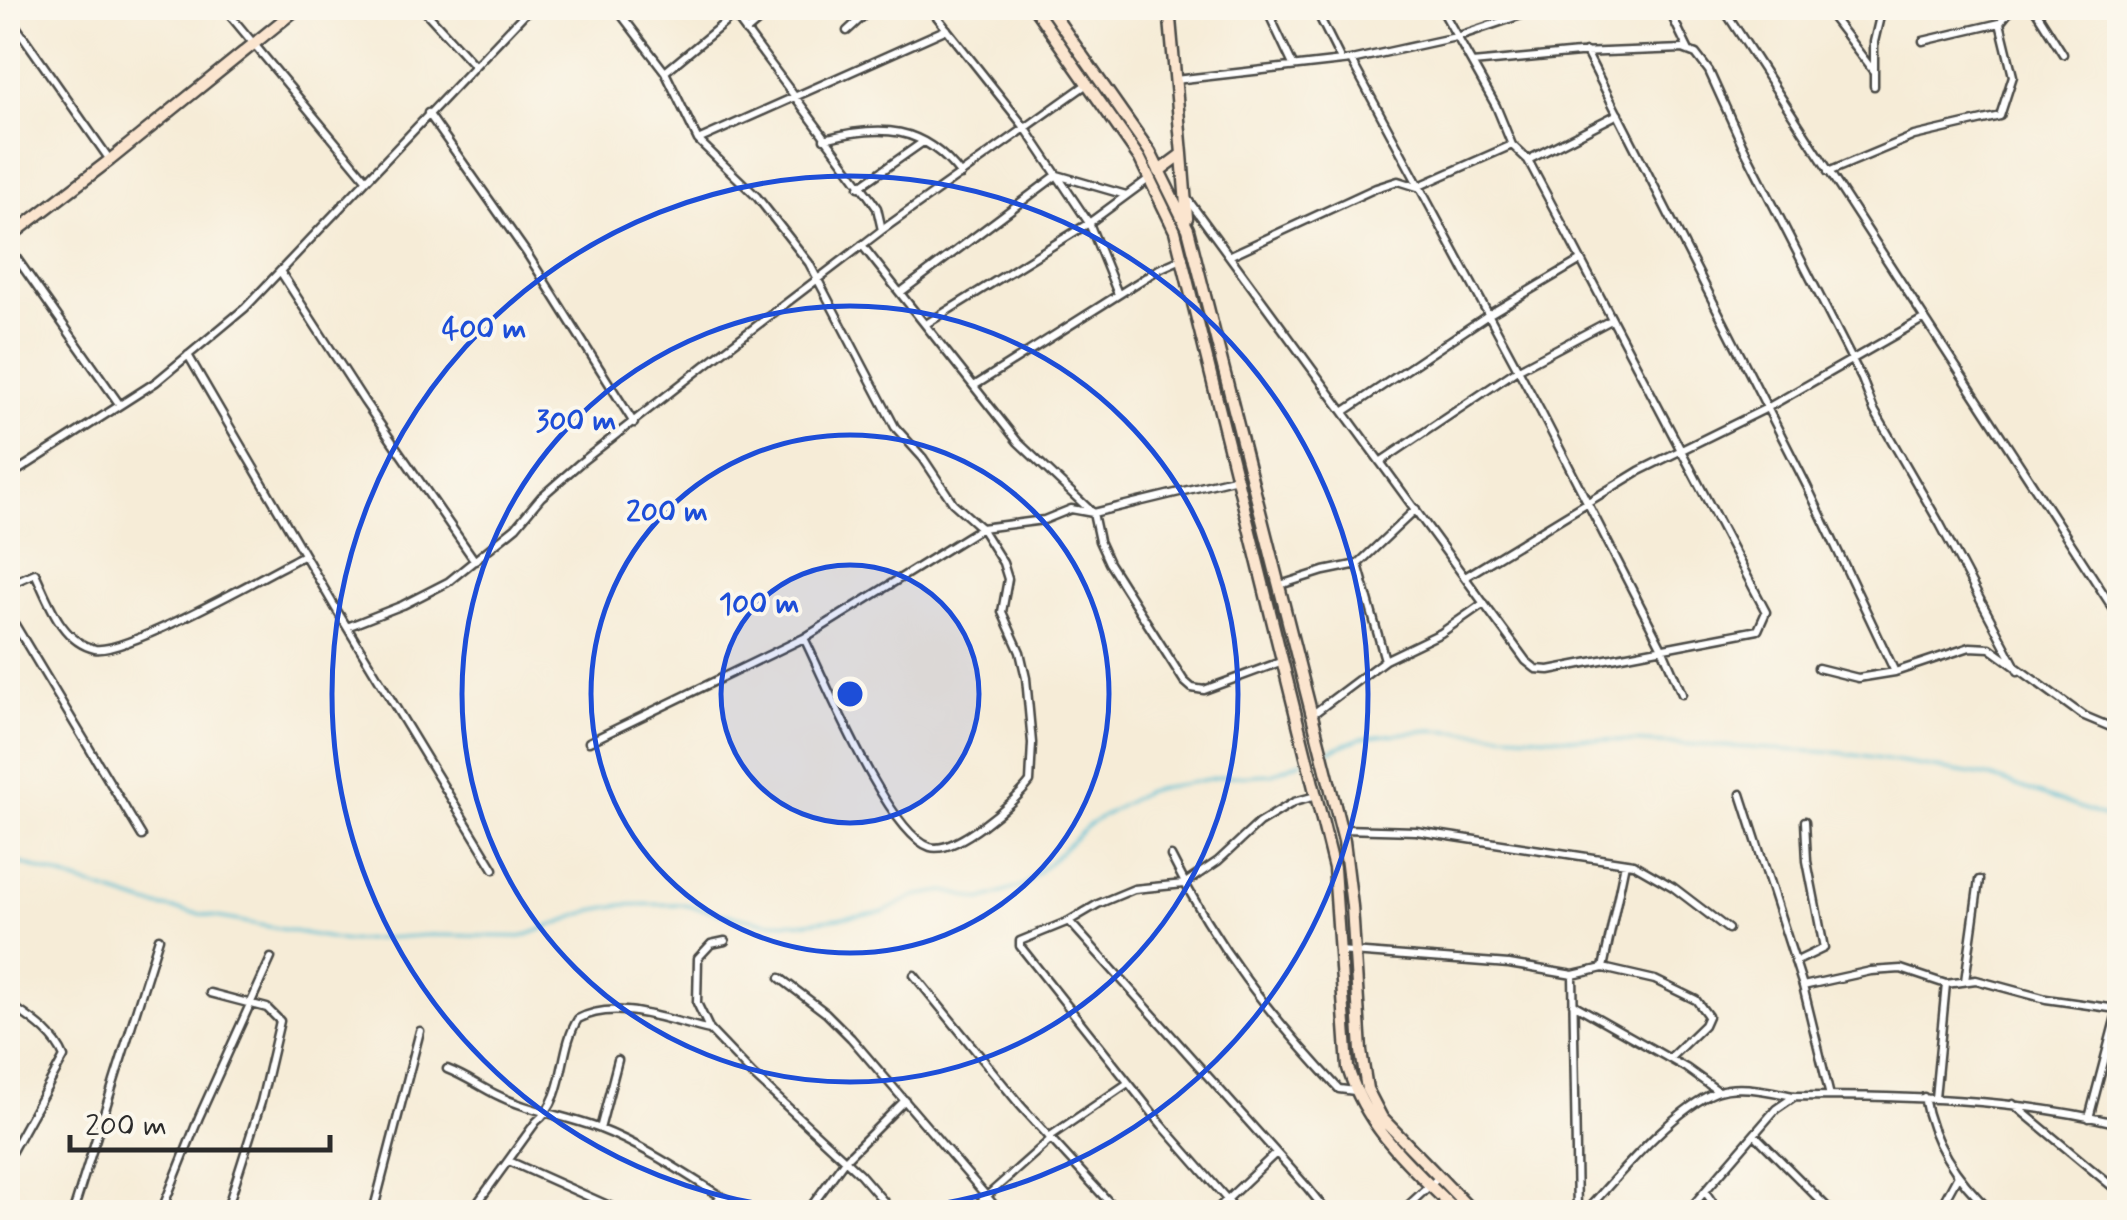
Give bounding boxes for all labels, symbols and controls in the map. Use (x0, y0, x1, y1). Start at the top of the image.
text: 400 m (442, 310, 526, 349)
text: 300 m (536, 402, 616, 441)
text: 200 m (626, 493, 708, 532)
text: 100 m (719, 585, 799, 624)
centre of rings (832, 676, 868, 712)
scale bar (70, 1090, 330, 1152)
text: 200 m (85, 1107, 167, 1146)

